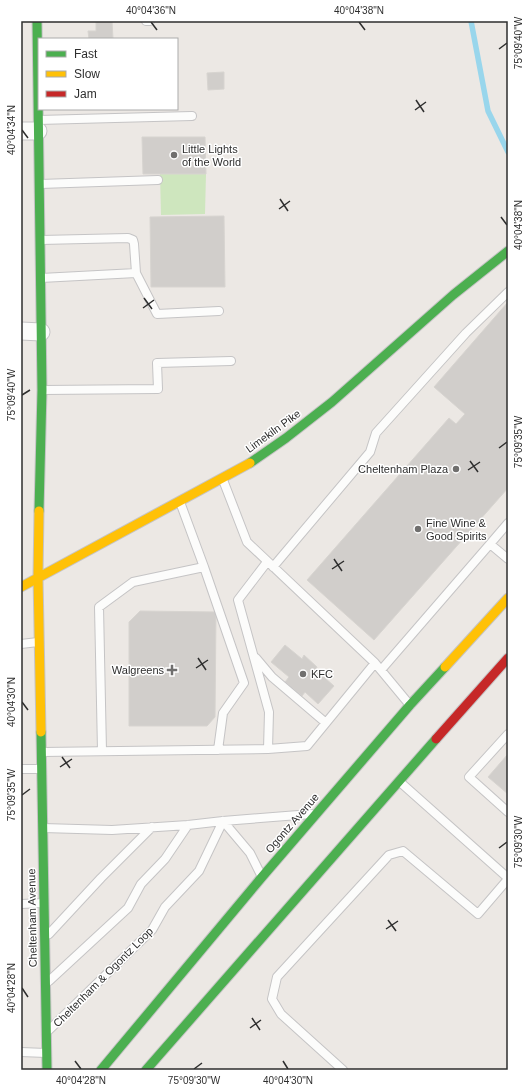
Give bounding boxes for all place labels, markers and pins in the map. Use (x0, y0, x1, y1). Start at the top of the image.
place label: Little Lights of the World (182, 143, 241, 168)
marker: Little Lights of the World (169, 150, 179, 160)
place label: Cheltenham Plaza (358, 463, 449, 475)
marker: Cheltenham Plaza (451, 464, 461, 474)
place label: Fine Wine & Good Spirits (426, 517, 487, 542)
marker: Fine Wine & Good Spirits (413, 524, 423, 534)
place label: Walgreens (112, 664, 164, 676)
marker: Walgreens (167, 665, 177, 675)
place label: KFC (311, 668, 333, 680)
marker: KFC (298, 669, 308, 679)

